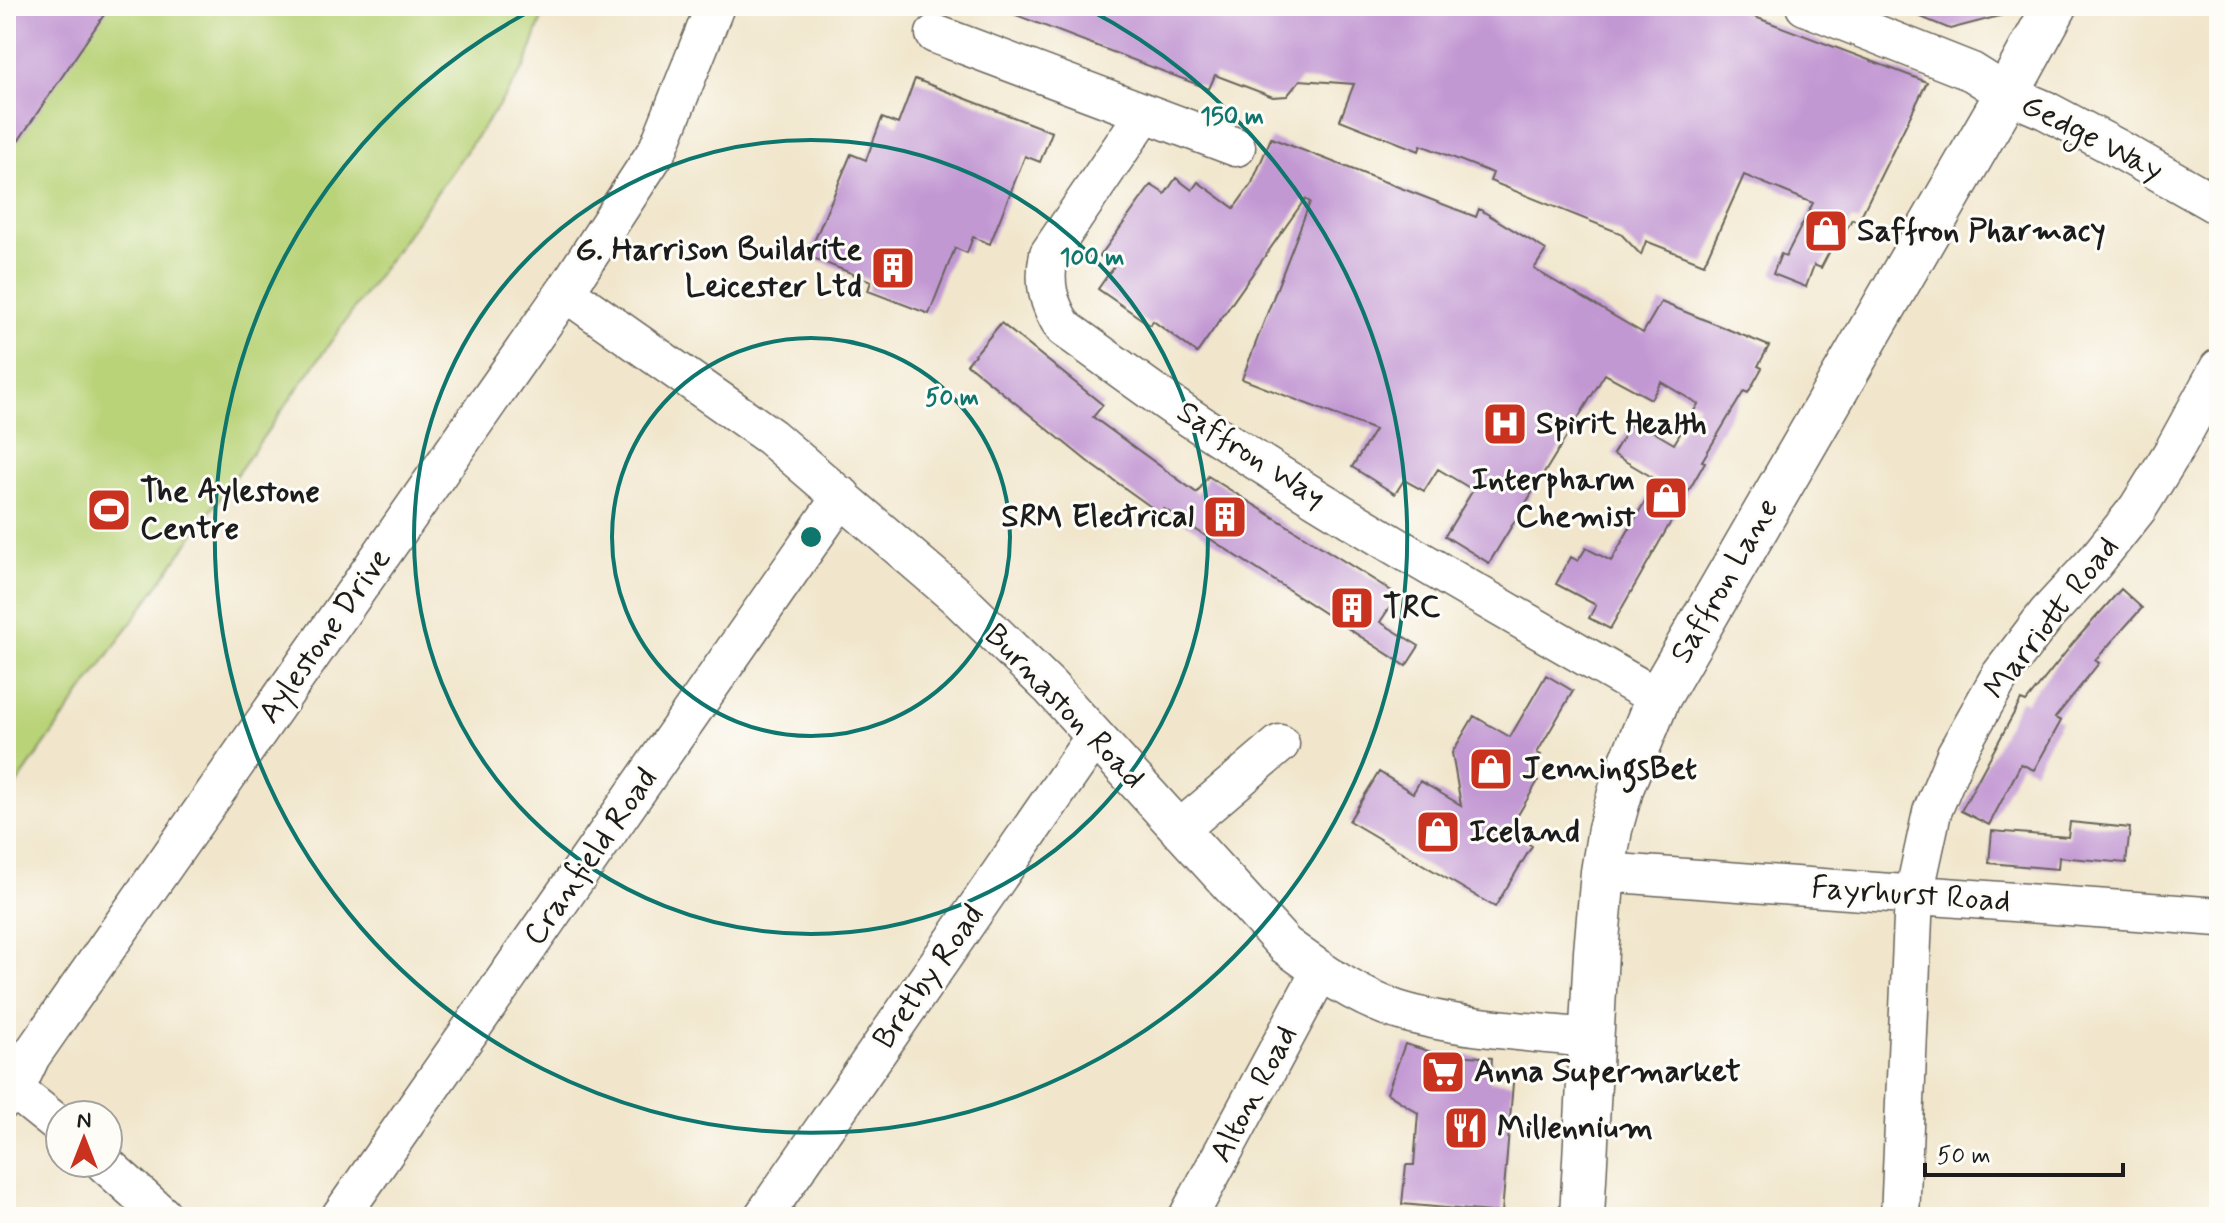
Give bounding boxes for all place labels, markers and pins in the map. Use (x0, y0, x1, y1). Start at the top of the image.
shop icon: Saffron Pharmacy (1802, 207, 1850, 255)
place label: Saffron Pharmacy (1857, 210, 2106, 252)
place label: G. Harrison Buildrite Leicester Ltd (575, 229, 862, 308)
building icon: G. Harrison Buildrite Leicester Ltd (869, 244, 917, 292)
hospital icon: Spirit Health (1481, 400, 1529, 448)
place label: Spirit Health (1536, 403, 1707, 445)
place label: Interpharm Chemist (1471, 459, 1636, 538)
place label: The Aylestone Centre (140, 471, 320, 550)
shop icon: Interpharm Chemist (1642, 474, 1690, 522)
sports icon: The Aylestone Centre (85, 486, 133, 534)
building icon: SRM Electrical (1201, 493, 1249, 541)
place label: SRM Electrical (1001, 496, 1194, 538)
centre of rings (797, 523, 825, 551)
building icon: TRC (1328, 584, 1376, 632)
place label: TRC (1383, 587, 1441, 629)
shop icon: JenningsBet (1467, 745, 1515, 793)
place label: JenningsBet (1522, 748, 1697, 794)
shop icon: Iceland (1414, 808, 1462, 856)
place label: Iceland (1469, 811, 1580, 853)
supermarket icon: Anna Supermarket (1419, 1048, 1467, 1096)
place label: Anna Supermarket (1474, 1051, 1741, 1093)
restaurant icon: Millennium (1442, 1104, 1490, 1152)
place label: Millennium (1497, 1107, 1653, 1149)

